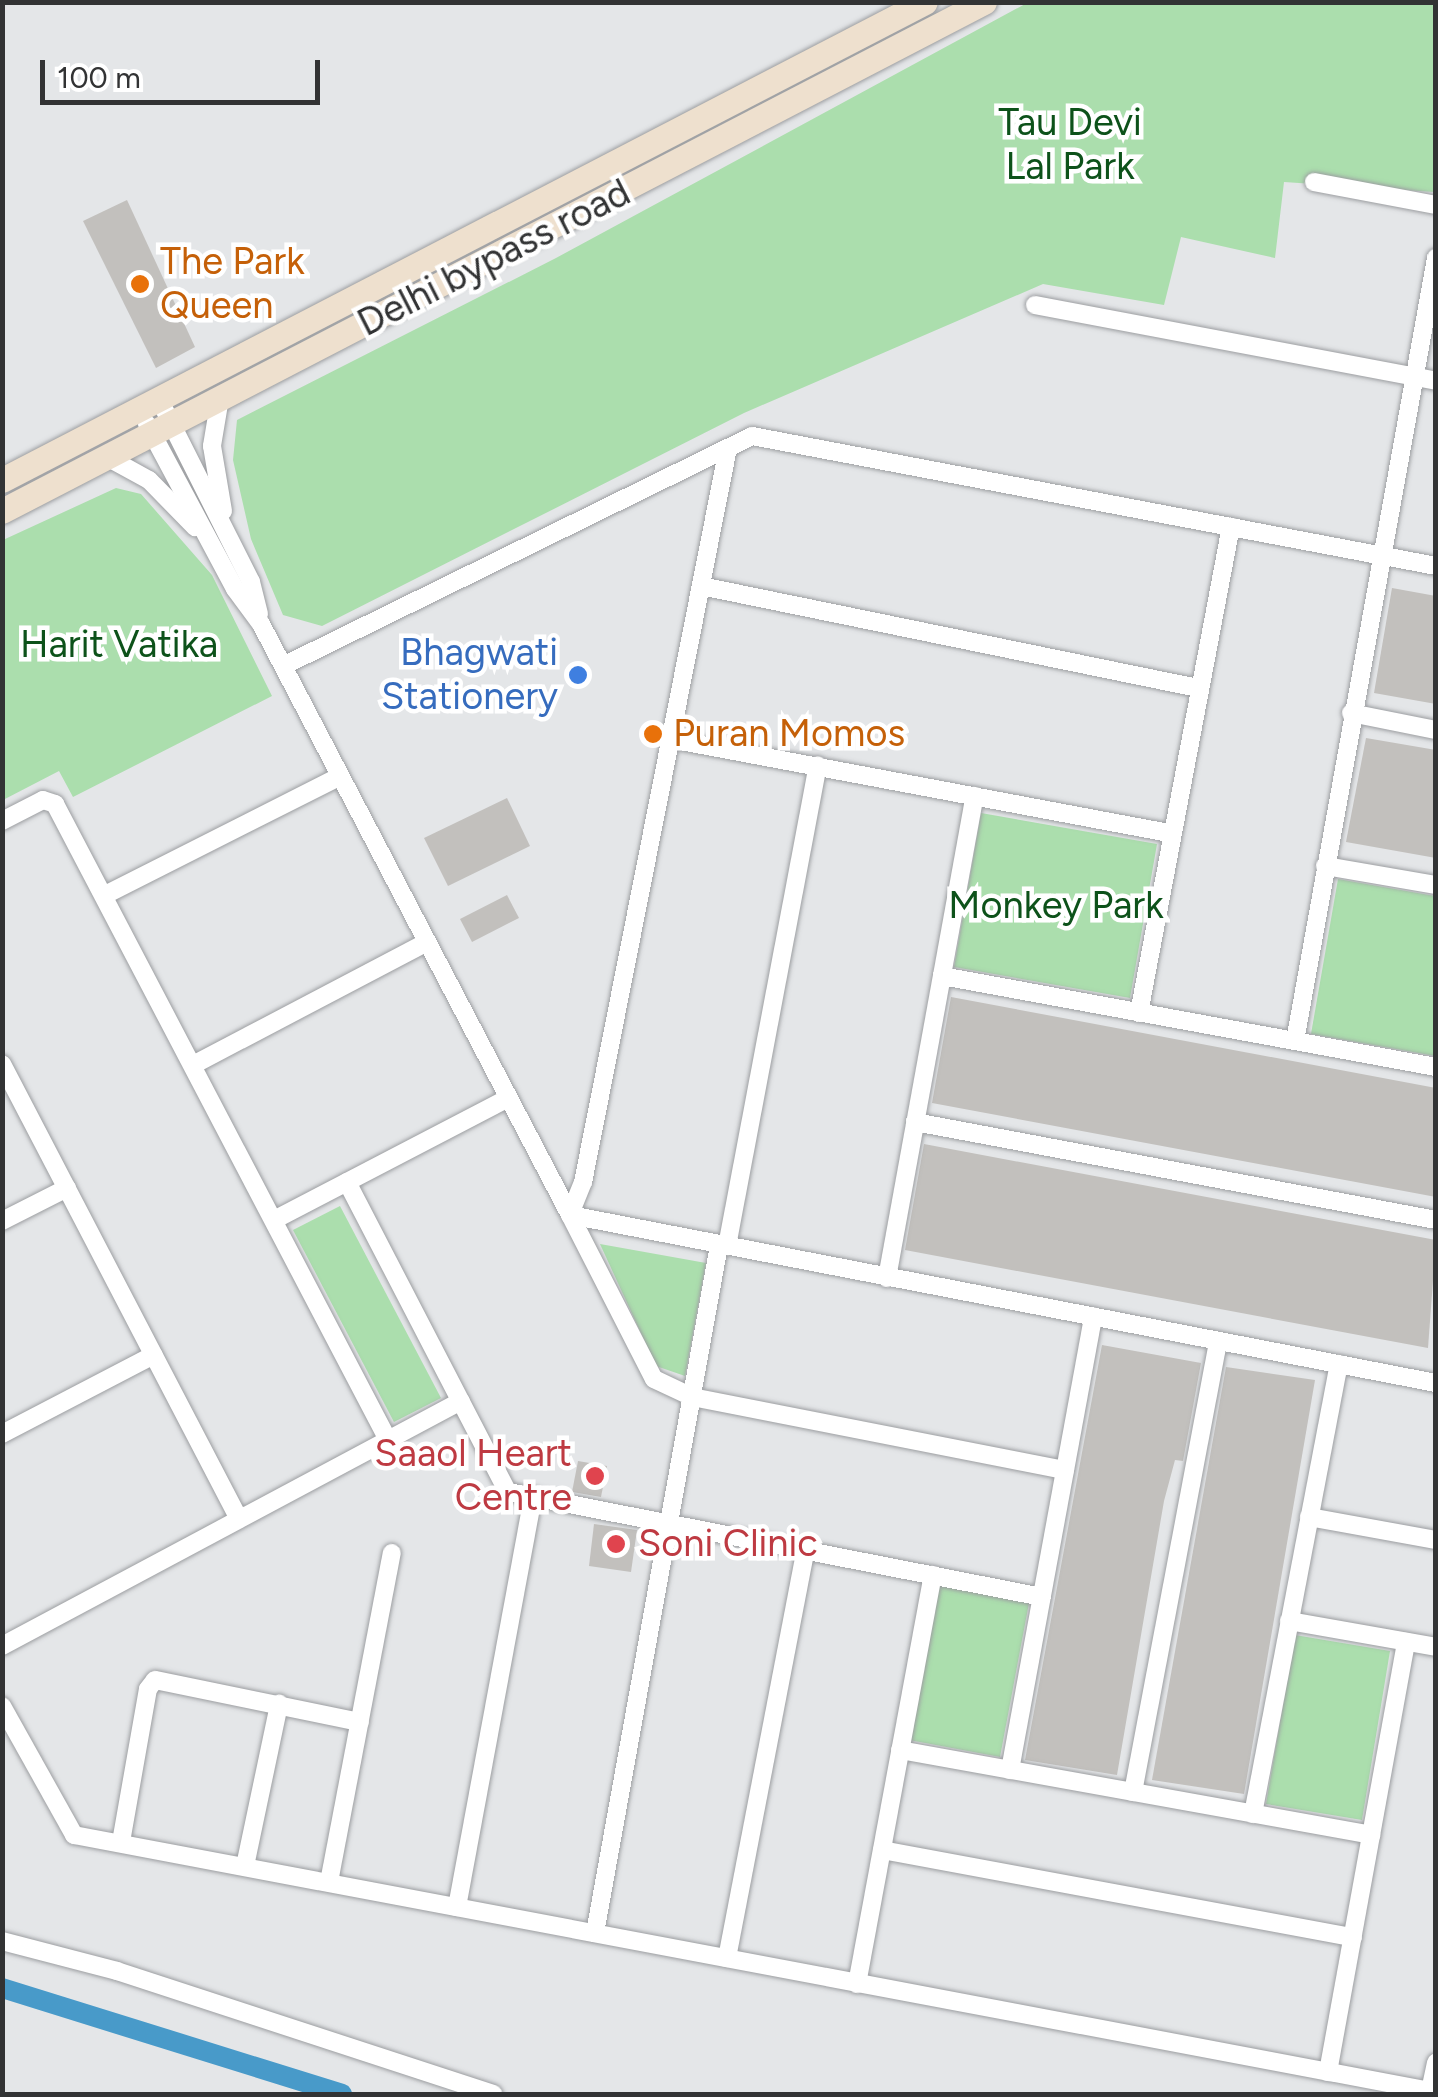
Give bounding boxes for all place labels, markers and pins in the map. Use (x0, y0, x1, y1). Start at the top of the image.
place label: The Park Queen (160, 239, 305, 328)
marker: The Park Queen (129, 273, 151, 295)
place label: Bhagwati Stationery (381, 630, 558, 719)
marker: Bhagwati Stationery (567, 664, 589, 686)
place label: Puran Momos (673, 711, 905, 757)
marker: Puran Momos (642, 723, 664, 745)
place label: Saaol Heart Centre (374, 1431, 572, 1520)
marker: Saaol Heart Centre (582, 1463, 608, 1489)
place label: Soni Clinic (638, 1521, 818, 1567)
marker: Soni Clinic (603, 1531, 629, 1557)

